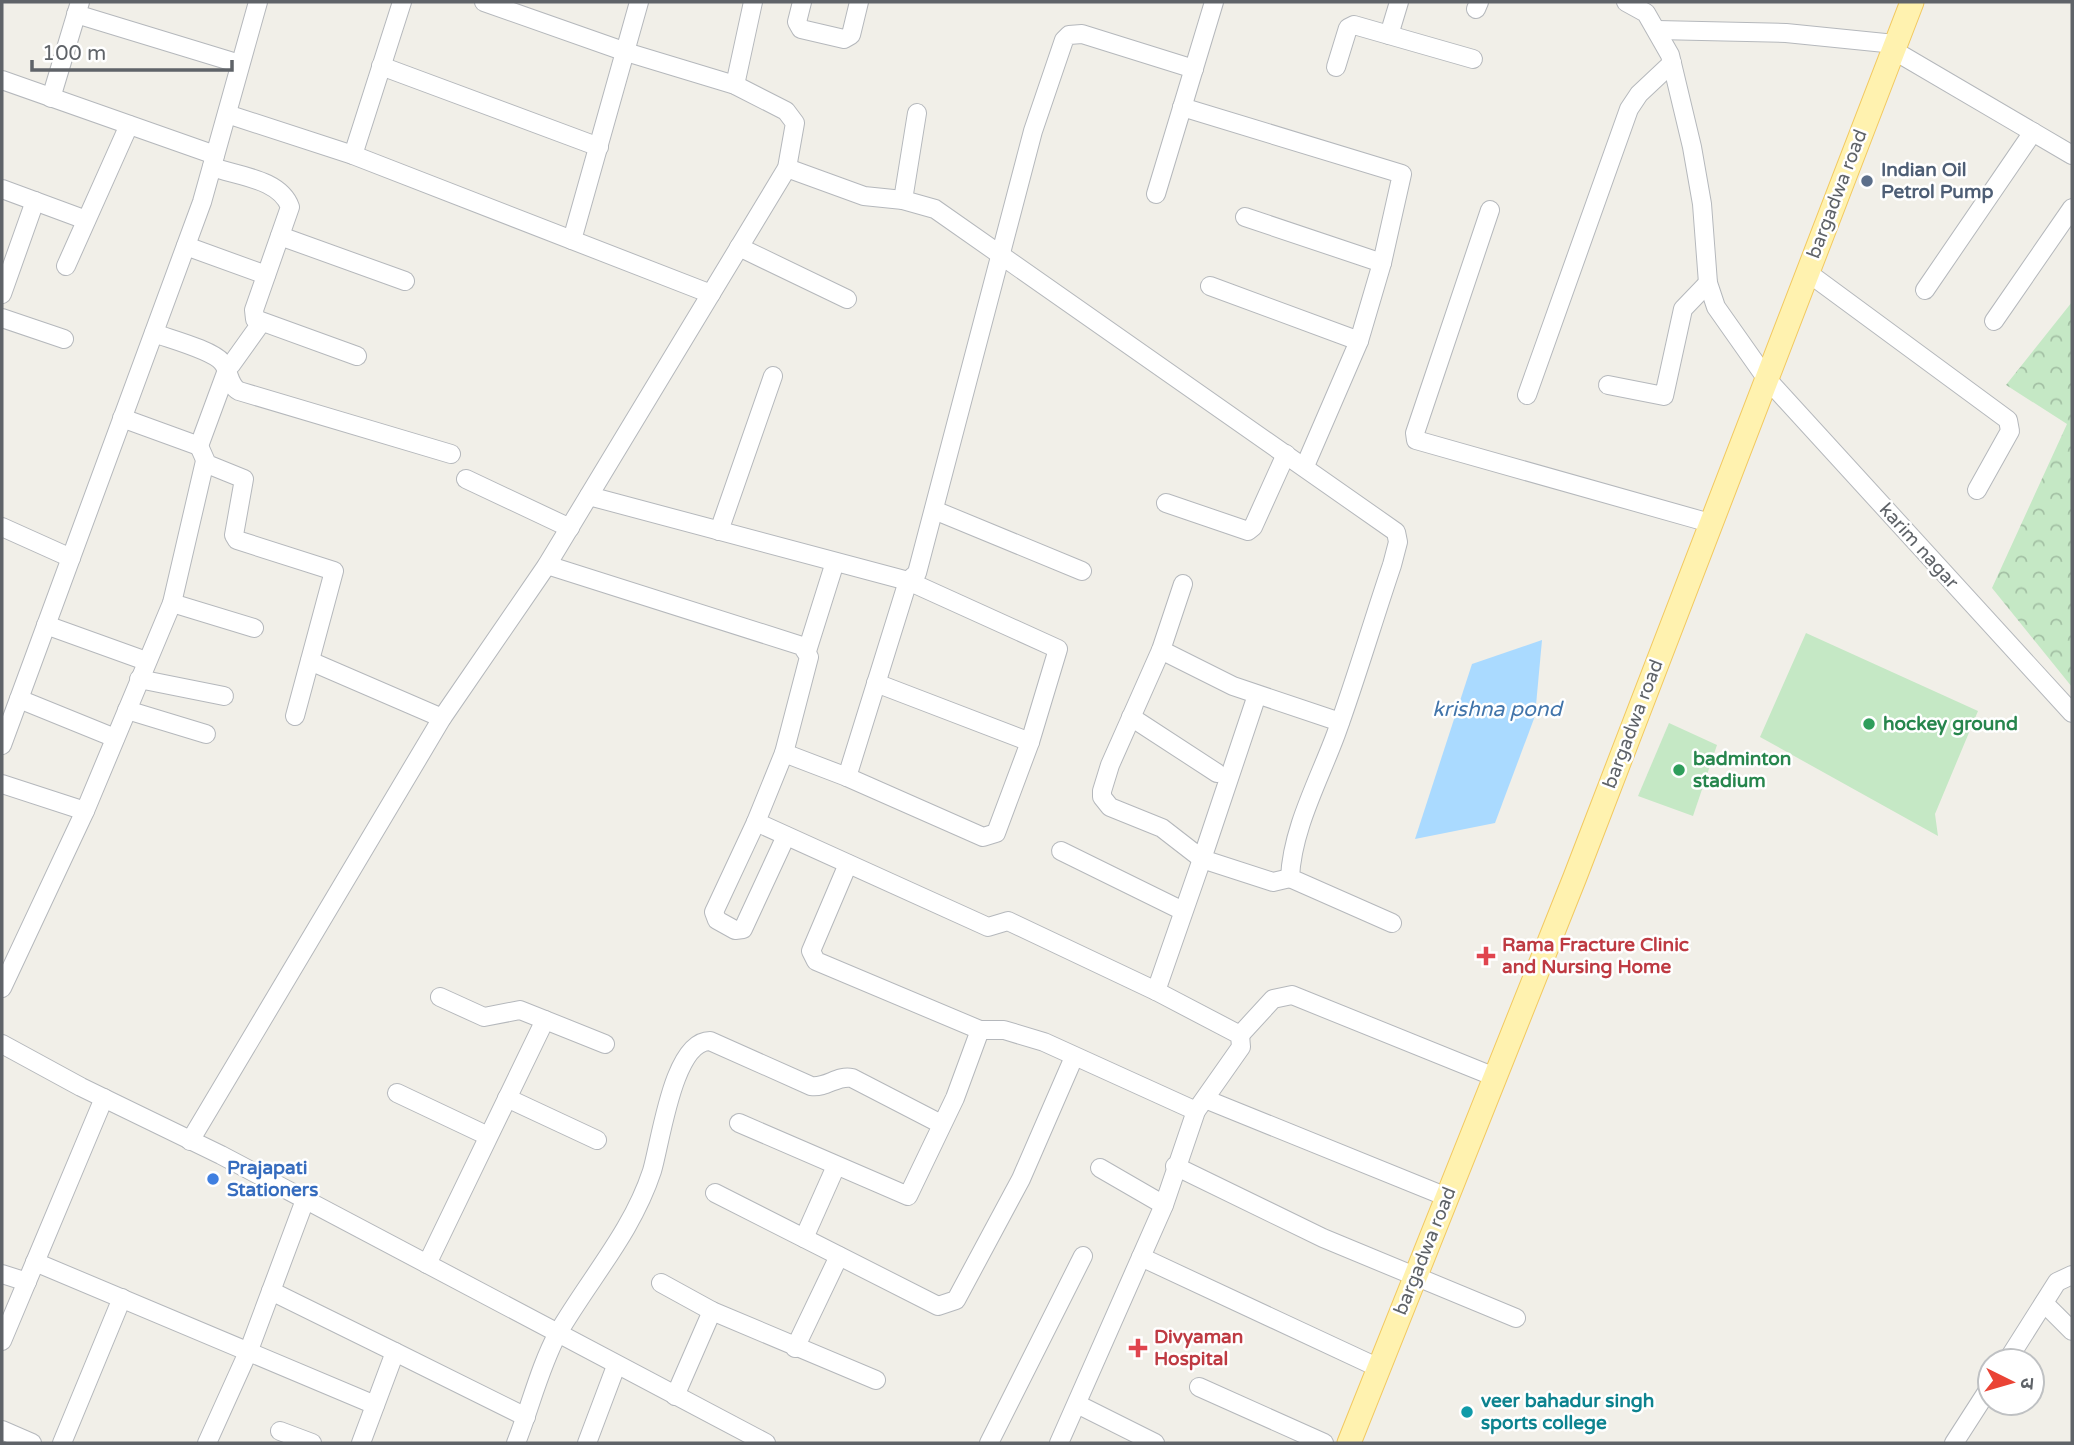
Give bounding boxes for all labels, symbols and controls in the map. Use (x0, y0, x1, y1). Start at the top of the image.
scale bar (32, 28, 231, 72)
text: 100 m (42, 41, 106, 66)
street label: bargadwa road (1802, 127, 1872, 261)
place label: Indian Oil Petrol Pump (1881, 159, 1993, 204)
marker: Indian Oil Petrol Pump (1859, 173, 1875, 189)
street label: karim nagar (1875, 499, 1964, 594)
street label: bargadwa road (1598, 657, 1668, 791)
water label: krishna pond (1432, 697, 1565, 722)
place label: hockey ground (1883, 713, 2018, 736)
marker: hockey ground (1861, 716, 1877, 732)
place label: badminton stadium (1693, 748, 1791, 792)
marker: badminton stadium (1671, 762, 1687, 778)
place label: Rama Fracture Clinic and Nursing Home (1502, 934, 1689, 979)
marker: Rama Fracture Clinic and Nursing Home (1476, 946, 1496, 966)
place label: Prajapati Stationers (227, 1157, 318, 1201)
marker: Prajapati Stationers (205, 1171, 221, 1187)
street label: bargadwa road (1389, 1184, 1461, 1318)
place label: Divyaman Hospital (1154, 1326, 1243, 1371)
marker: Divyaman Hospital (1128, 1338, 1148, 1358)
north arrow (1976, 1347, 2046, 1417)
text: उ (2015, 1377, 2038, 1391)
place label: veer bahadur singh sports college (1481, 1390, 1654, 1435)
marker: veer bahadur singh sports college (1459, 1404, 1475, 1420)

